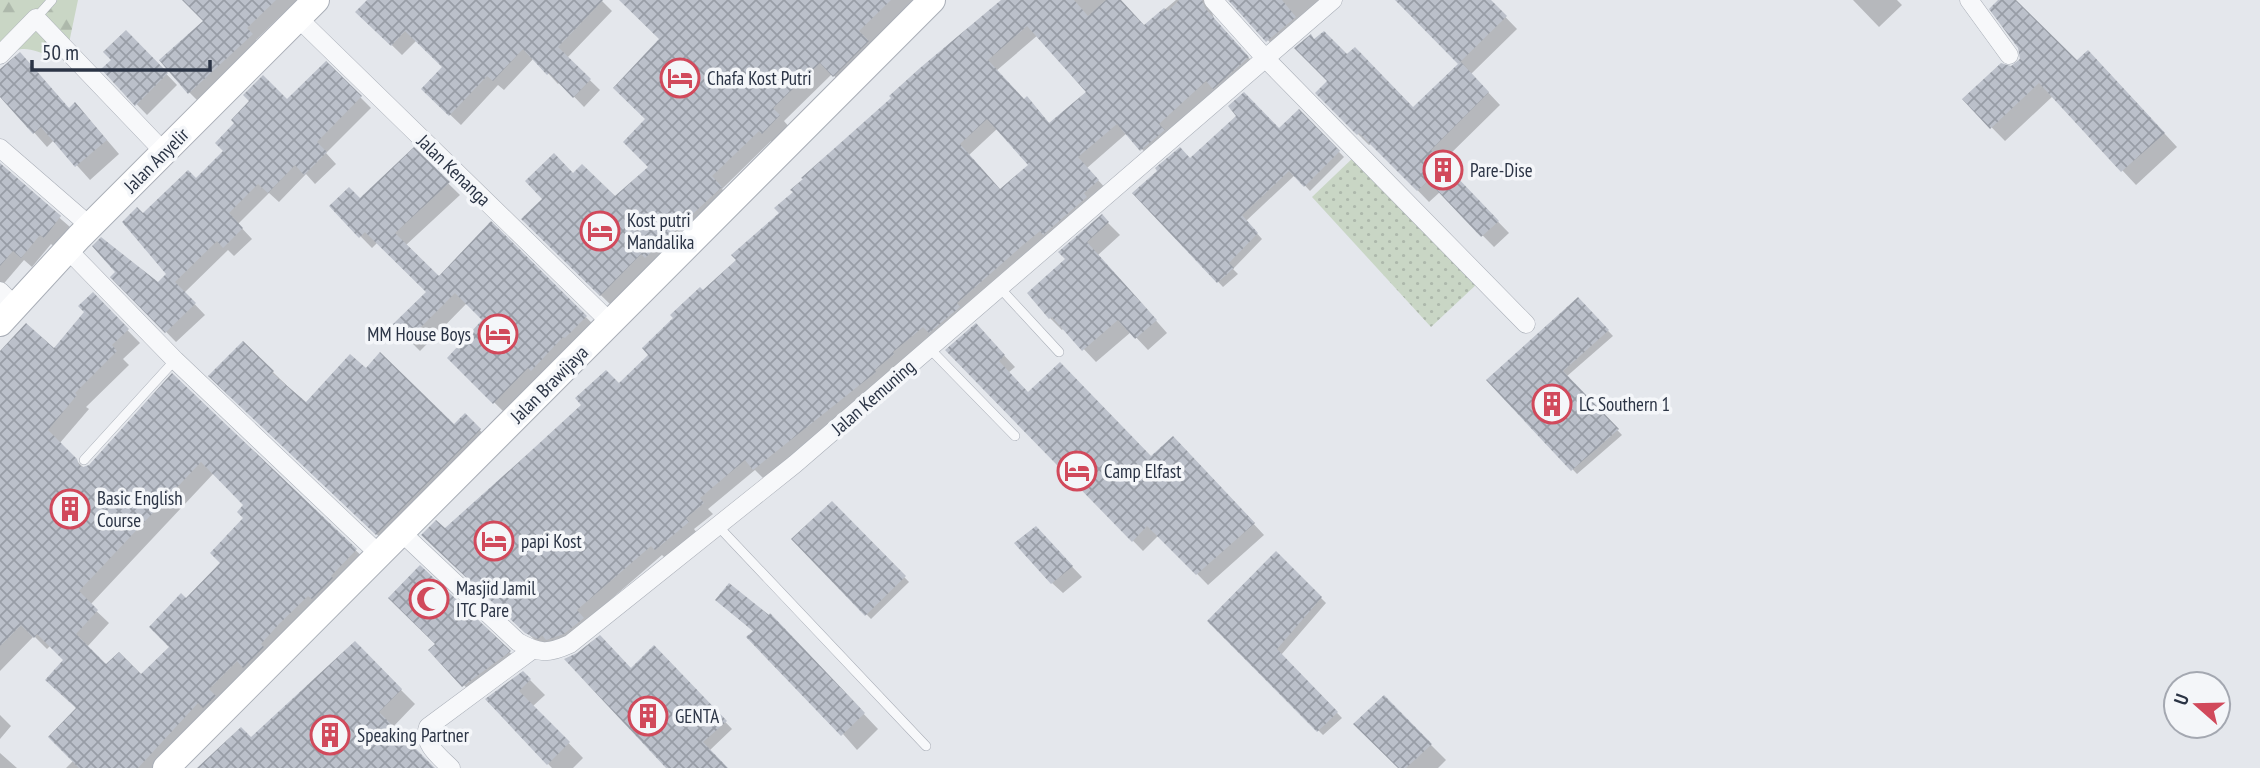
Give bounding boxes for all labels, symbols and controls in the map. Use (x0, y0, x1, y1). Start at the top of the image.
scale bar (32, 28, 210, 72)
text: 50 m (42, 39, 79, 66)
hotel icon: Chafa Kost Putri (659, 57, 701, 99)
place label: Chafa Kost Putri (707, 66, 812, 90)
street label: Jalan Anyelir (118, 122, 194, 198)
street label: Jalan Kenanga (411, 128, 496, 211)
building icon: Pare-Dise (1422, 149, 1464, 191)
place label: Pare-Dise (1470, 158, 1533, 182)
place label: Kost putri Mandalika (627, 208, 694, 254)
hotel icon: Kost putri Mandalika (579, 210, 621, 252)
hotel icon: MM House Boys (477, 313, 519, 355)
place label: MM House Boys (367, 322, 471, 346)
street label: Jalan Brawijaya (504, 340, 593, 429)
street label: Jalan Kemuning (826, 354, 920, 440)
building icon: LC Southern 1 (1531, 383, 1573, 425)
place label: LC Southern 1 (1579, 392, 1670, 416)
hotel icon: Camp Elfast (1056, 450, 1098, 492)
place label: Camp Elfast (1104, 459, 1182, 483)
place label: Basic English Course (97, 486, 183, 532)
building icon: Basic English Course (49, 488, 91, 530)
hotel icon: papi Kost (473, 520, 515, 562)
place label: papi Kost (521, 529, 583, 553)
place label: Masjid Jamil ITC Pare (456, 576, 536, 622)
mosque icon: Masjid Jamil ITC Pare (408, 578, 450, 620)
north arrow (2162, 670, 2232, 740)
text: U (2168, 690, 2194, 708)
building icon: GENTA (627, 695, 669, 737)
place label: GENTA (675, 704, 719, 728)
building icon: Speaking Partner (309, 714, 351, 756)
place label: Speaking Partner (357, 723, 470, 747)

